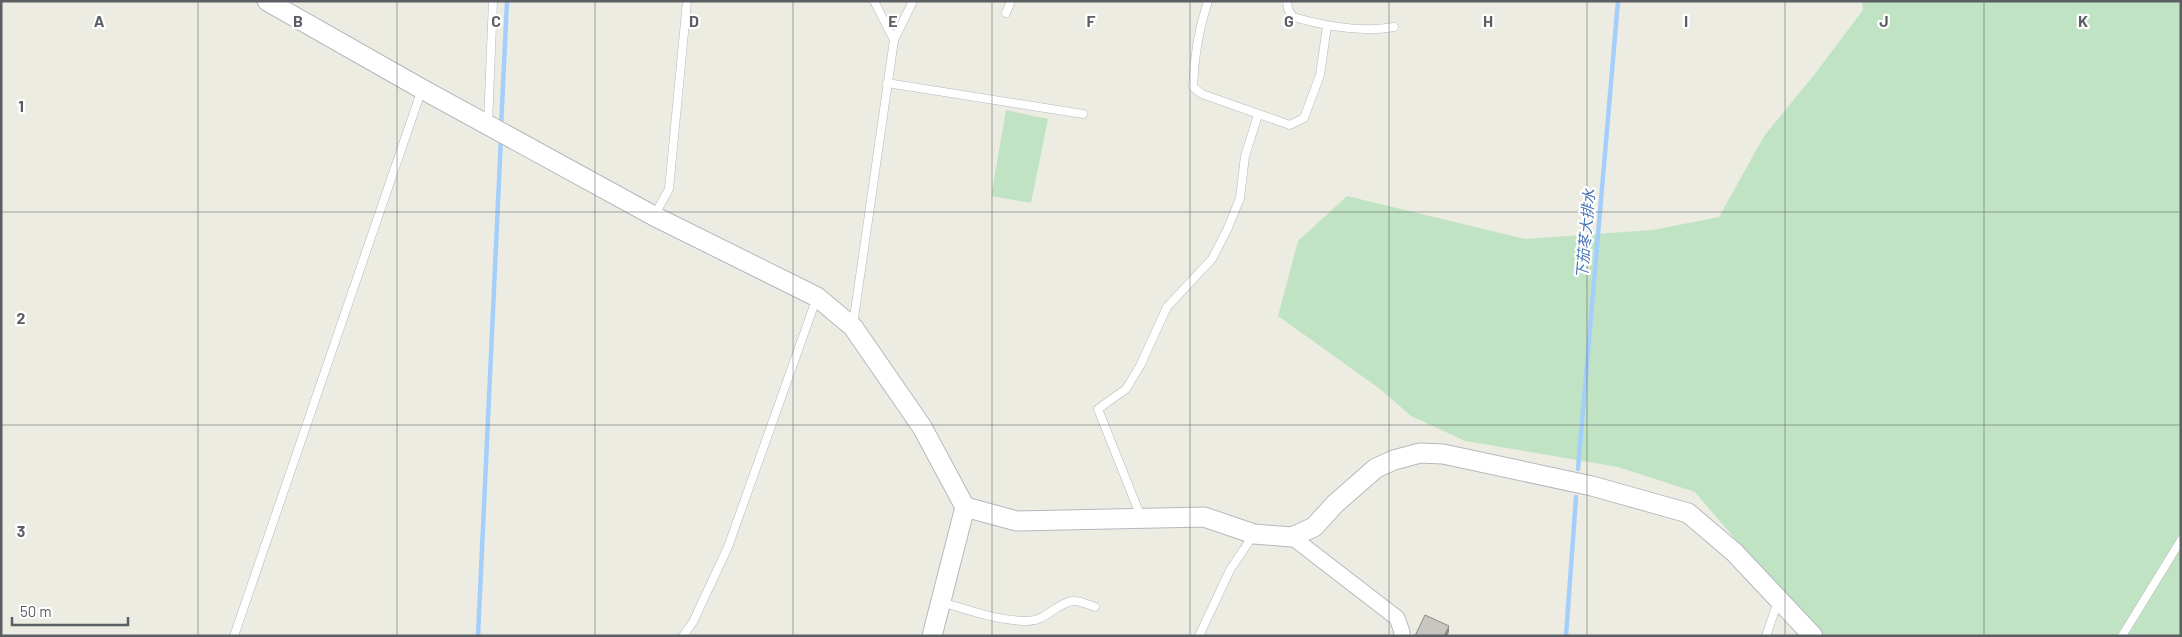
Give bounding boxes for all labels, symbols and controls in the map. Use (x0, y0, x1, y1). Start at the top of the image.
text: A (94, 11, 105, 30)
text: B (293, 11, 303, 30)
text: C (491, 11, 501, 30)
text: D (689, 11, 699, 30)
text: E (888, 11, 898, 30)
text: F (1087, 11, 1096, 30)
text: G (1284, 11, 1294, 30)
text: H (1483, 11, 1493, 30)
text: I (1684, 11, 1688, 30)
text: J (1879, 11, 1889, 30)
text: K (2078, 11, 2088, 30)
text: 1 (18, 96, 24, 115)
water label: 下茄苳大排水 (1572, 187, 1598, 280)
text: 2 (17, 308, 26, 327)
text: 3 (17, 521, 25, 540)
scale bar (12, 594, 129, 626)
text: 50 m (20, 602, 52, 620)

